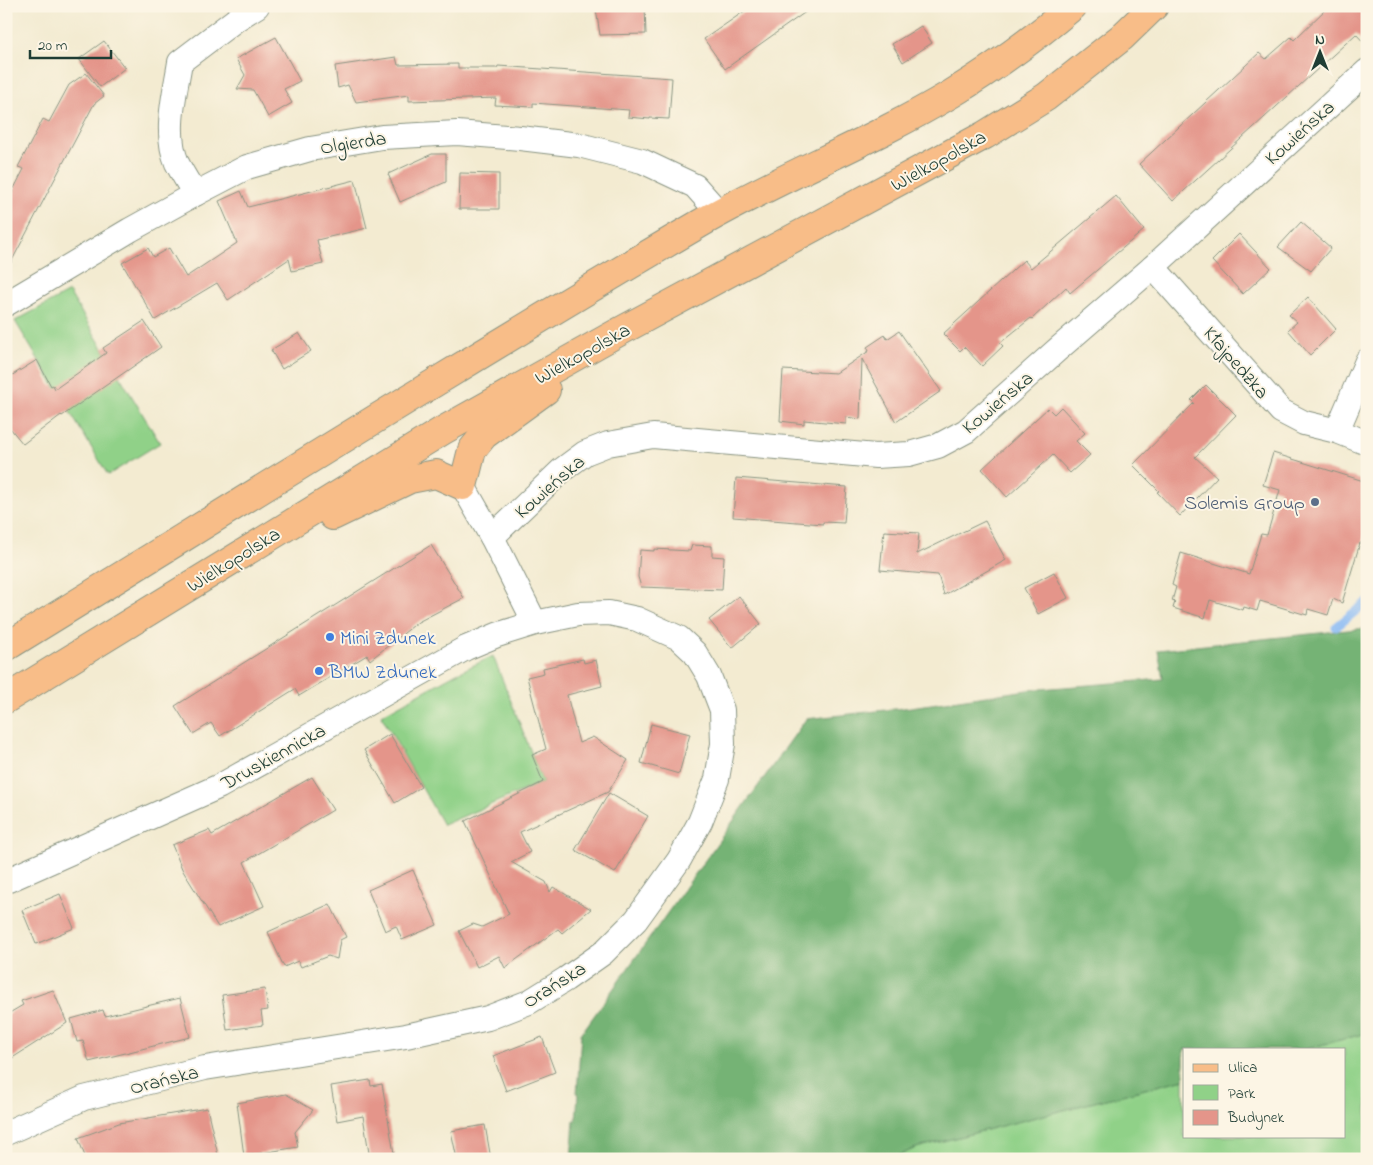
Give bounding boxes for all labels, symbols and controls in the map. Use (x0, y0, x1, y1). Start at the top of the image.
scale bar (30, 28, 111, 60)
north arrow (1296, 28, 1346, 78)
text: N (1315, 30, 1325, 51)
text: 20 m (38, 35, 68, 57)
street label: Kowieńska (1259, 95, 1342, 173)
street label: Wielkopolska (886, 124, 992, 200)
street label: Olgierda (318, 125, 389, 165)
street label: Wielkopolska (530, 317, 636, 393)
street label: Kłajpedzka (1195, 321, 1275, 406)
street label: Kowieńska (957, 365, 1041, 442)
street label: Kowieńska (509, 449, 592, 527)
place label: Solemis Group (1184, 490, 1305, 519)
marker: Solemis Group (1309, 496, 1321, 508)
street label: Wielkopolska (182, 521, 287, 601)
place label: Mini Zdunek (340, 625, 436, 654)
marker: Mini Zdunek (324, 631, 336, 643)
place label: BMW Zdunek (328, 659, 437, 688)
marker: BMW Zdunek (313, 665, 325, 677)
street label: Druskiennicka (216, 717, 332, 799)
street label: Orańska (518, 955, 593, 1017)
legend (1183, 1048, 1346, 1138)
text: Ulica (1228, 1057, 1257, 1079)
street label: Orańska (127, 1059, 202, 1104)
text: Park (1228, 1083, 1256, 1105)
text: Budynek (1227, 1107, 1285, 1130)

